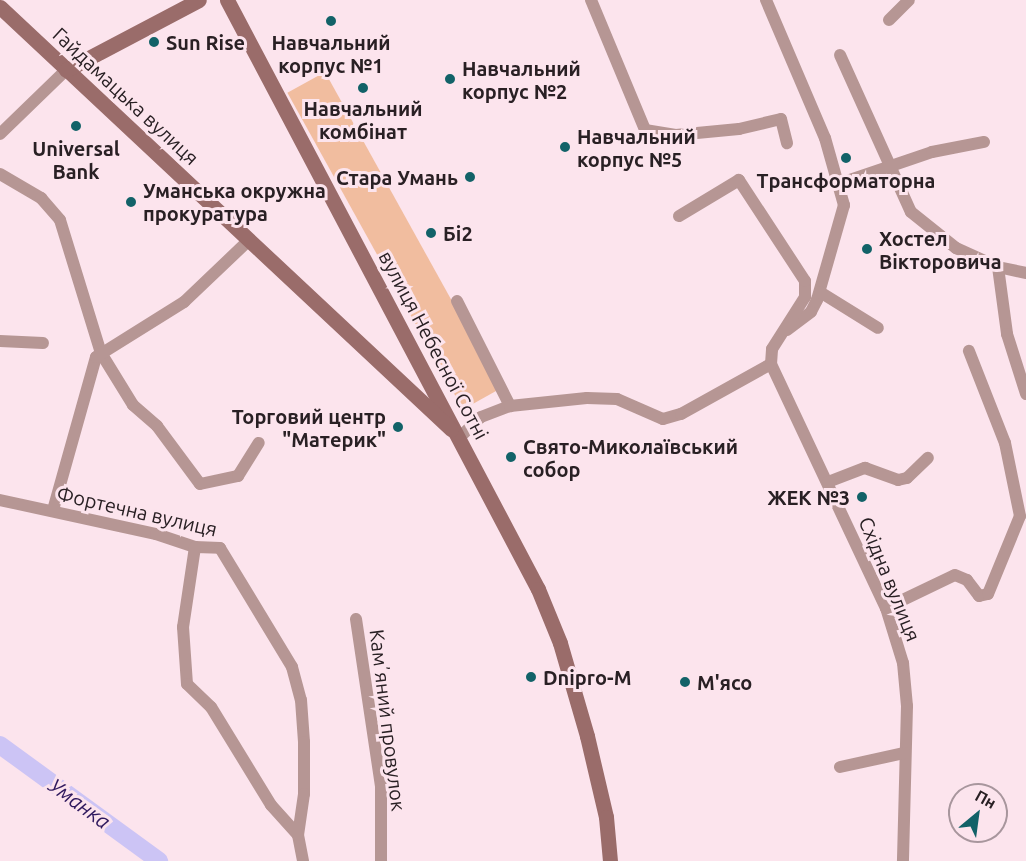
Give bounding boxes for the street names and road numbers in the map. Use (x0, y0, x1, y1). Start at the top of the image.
street label: Гайдамацька вулиця (48, 22, 204, 170)
street label: вулиця Небесної Сотні (374, 247, 494, 443)
street label: Фортечна вулиця (54, 481, 220, 541)
street label: Східна вулиця (854, 513, 926, 645)
street label: Камʼяний провулок (365, 628, 411, 812)

